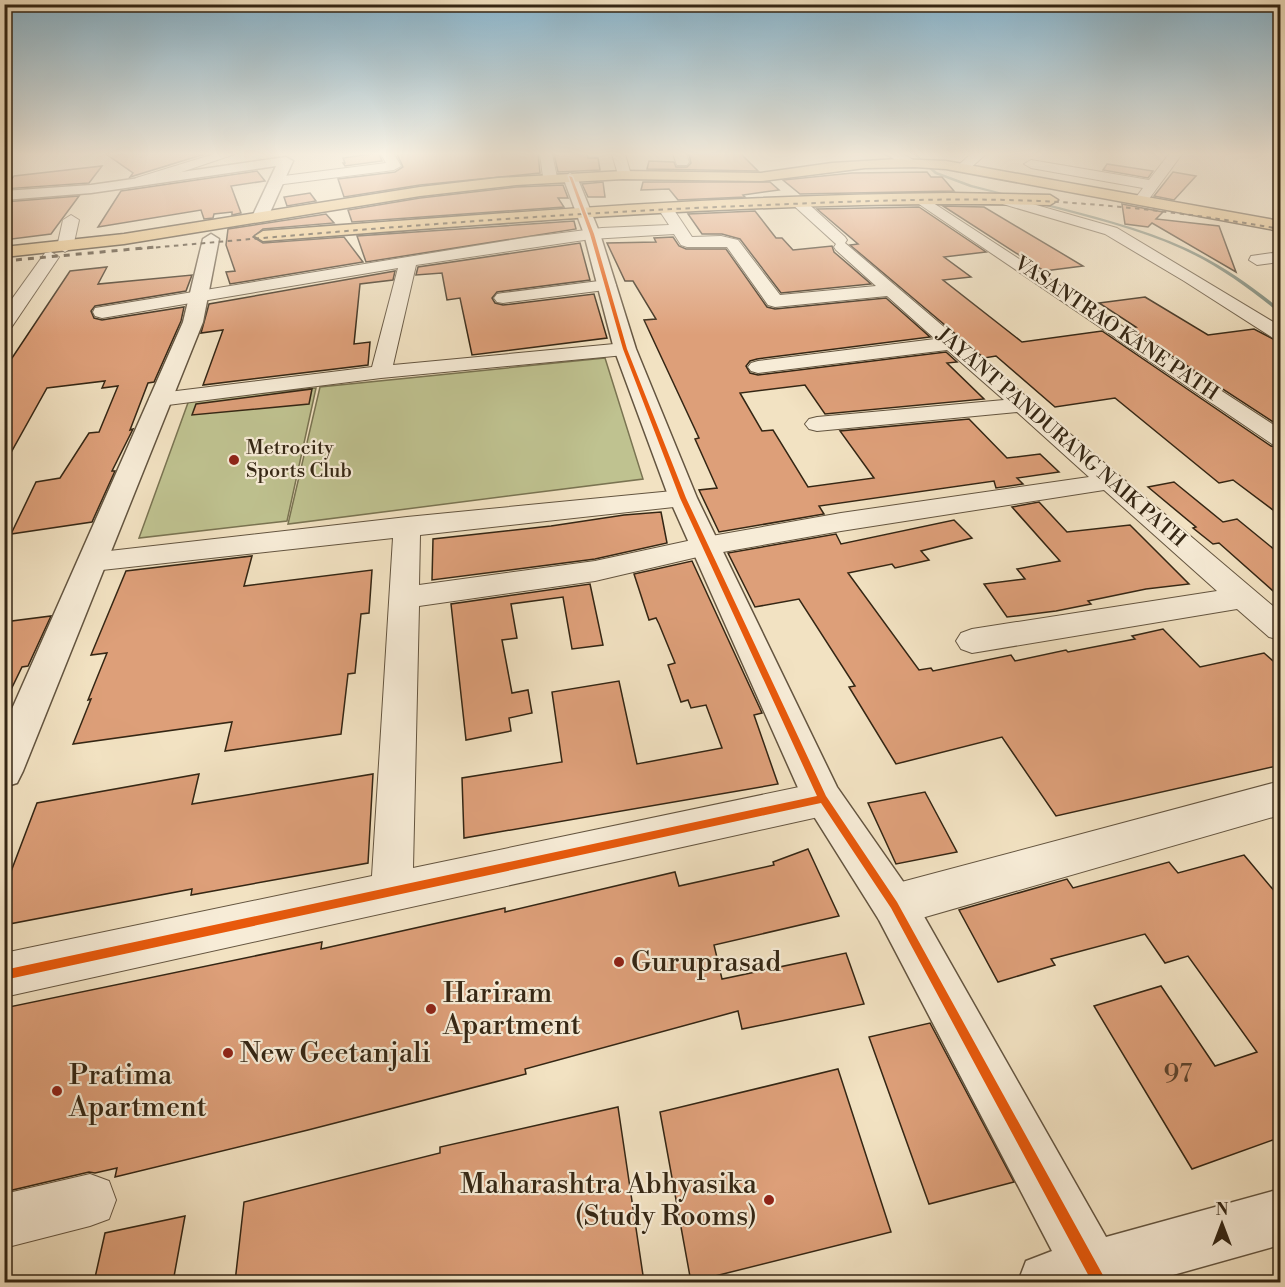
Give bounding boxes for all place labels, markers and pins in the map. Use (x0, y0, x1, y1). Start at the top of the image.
place label: Metrocity Sports Club (246, 436, 352, 484)
marker: Metrocity Sports Club (227, 453, 241, 467)
place label: Guruprasad (631, 945, 781, 980)
marker: Guruprasad (612, 955, 626, 969)
place label: Hariram Apartment (442, 976, 581, 1043)
marker: Hariram Apartment (424, 1002, 438, 1016)
place label: New Geetanjali (240, 1036, 431, 1071)
marker: New Geetanjali (221, 1046, 235, 1060)
place label: Pratima Apartment (68, 1058, 207, 1125)
marker: Pratima Apartment (50, 1084, 64, 1098)
place label: Maharashtra Abhyasika (Study Rooms) (460, 1167, 758, 1234)
marker: Maharashtra Abhyasika (Study Rooms) (762, 1193, 776, 1207)

